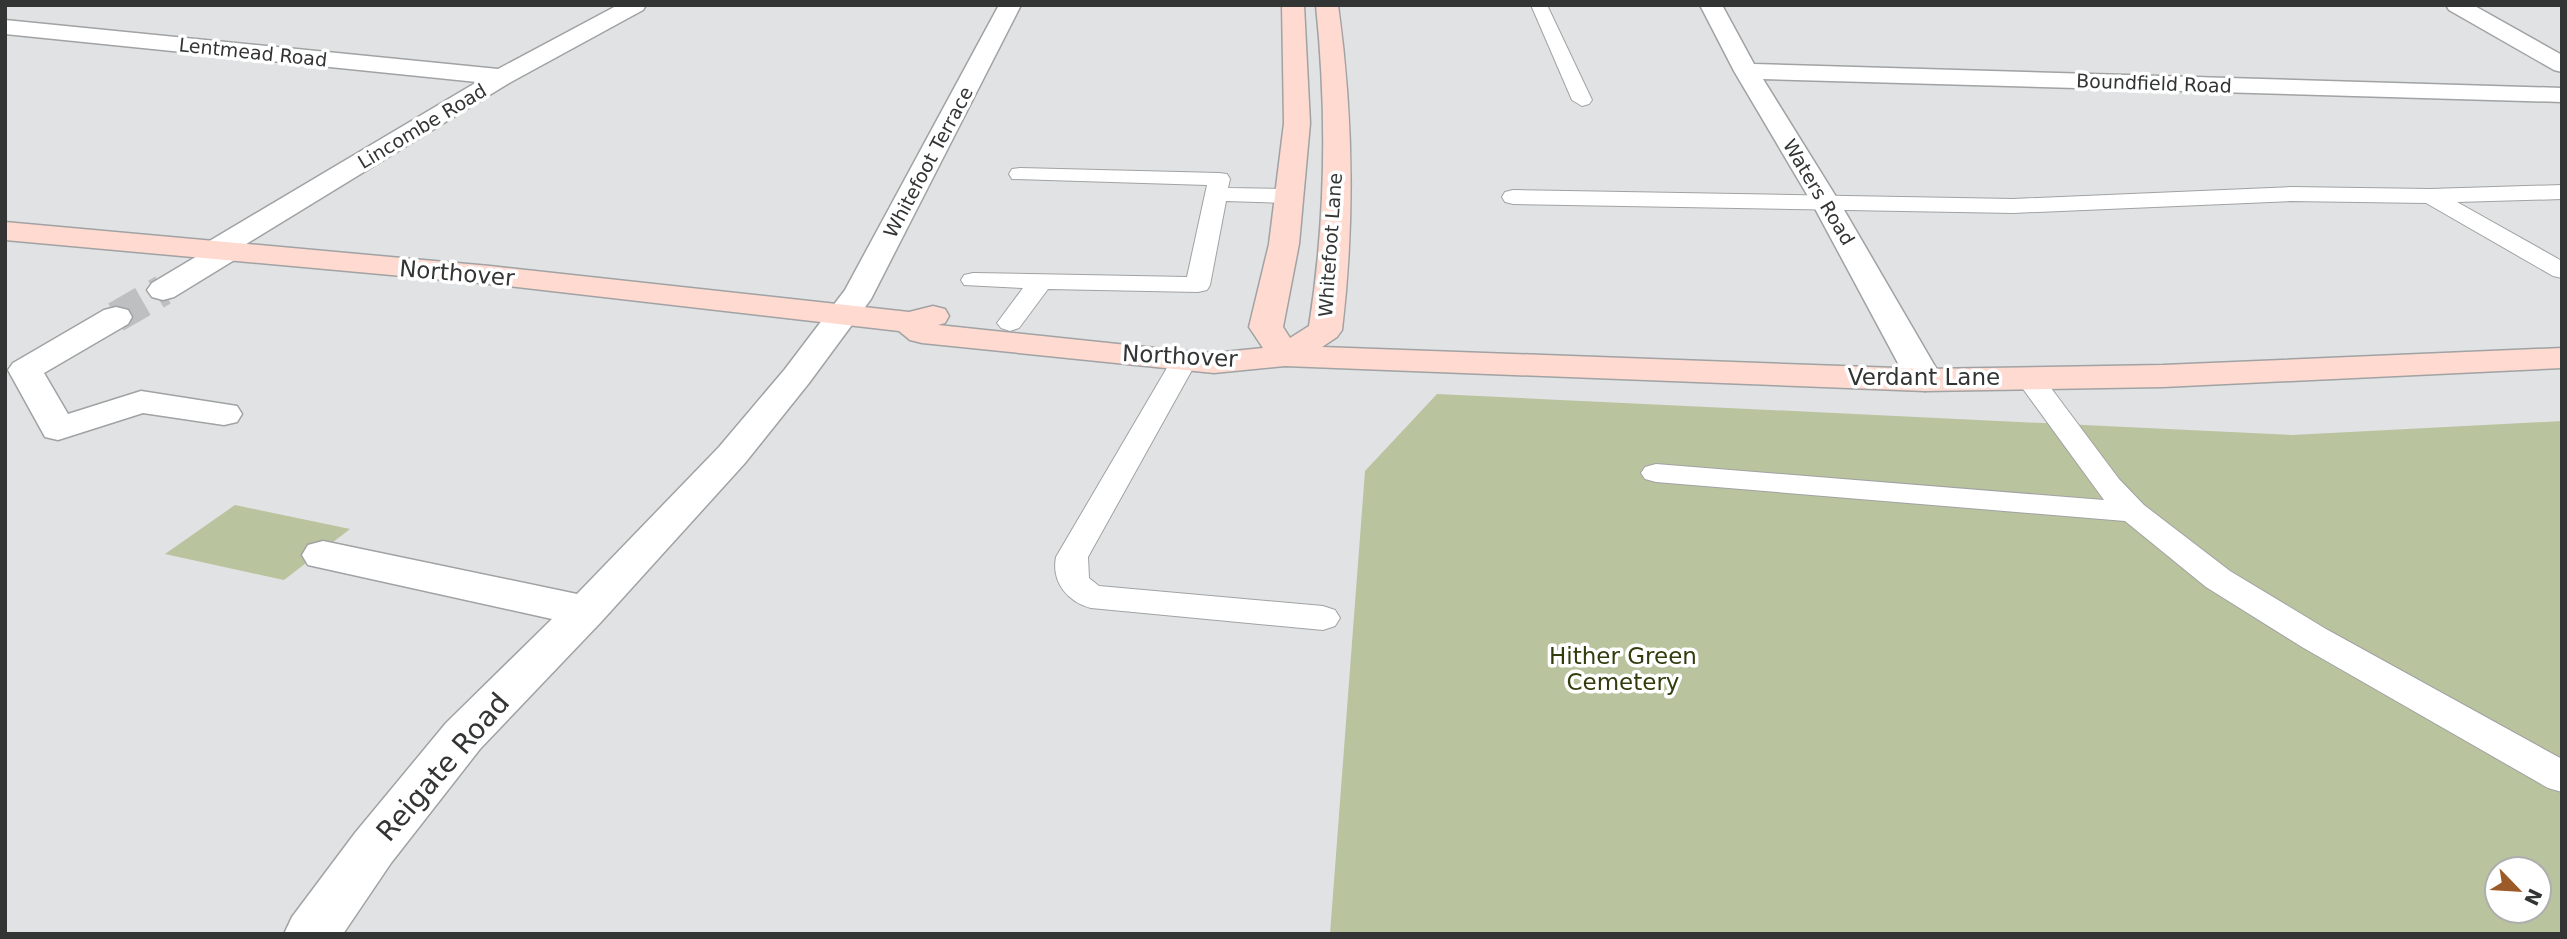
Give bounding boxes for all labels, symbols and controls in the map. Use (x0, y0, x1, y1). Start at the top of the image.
street label: Lentmead Road (178, 33, 328, 71)
street label: Boundfield Road (2076, 69, 2232, 97)
street label: Lincombe Road (354, 79, 490, 173)
street label: Whitefoot Terrace (879, 83, 977, 241)
street label: Waters Road (1779, 135, 1859, 249)
street label: Whitefoot Lane (1314, 172, 1346, 318)
street label: Northover (398, 255, 516, 291)
street label: Northover (1122, 340, 1239, 372)
street label: Verdant Lane (1848, 364, 2000, 390)
park label: Hither Green Cemetery (1549, 643, 1697, 695)
street label: Reigate Road (370, 686, 516, 848)
north arrow (2483, 855, 2553, 925)
text: N (2520, 885, 2547, 909)

